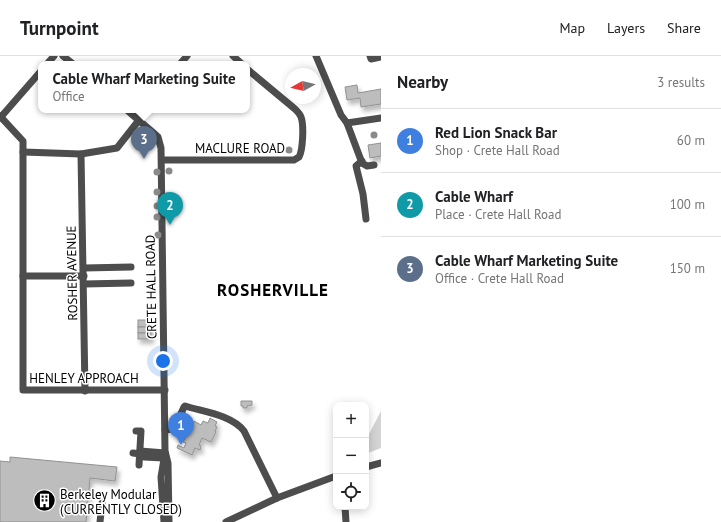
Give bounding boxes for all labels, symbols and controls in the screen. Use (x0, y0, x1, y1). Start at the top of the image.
text: Turnpoint (20, 16, 99, 40)
text: Map (559, 19, 585, 37)
text: Layers (607, 19, 645, 37)
text: Share (667, 19, 701, 37)
popup (38, 61, 250, 113)
north arrow (285, 68, 321, 104)
text: Cable Wharf Marketing Suite (52, 69, 236, 88)
text: Nearby (397, 71, 448, 93)
text: 3 results (657, 74, 705, 91)
text: Office (52, 88, 85, 105)
text: Red Lion Snack Bar (435, 123, 557, 142)
pin: 3 (131, 126, 157, 159)
text: 1 (406, 132, 414, 149)
text: 60 m (677, 132, 705, 149)
street label: MACLURE ROAD (195, 140, 285, 157)
text: Shop · Crete Hall Road (435, 142, 560, 159)
text: Cable Wharf (435, 187, 513, 206)
pin: 2 (157, 192, 183, 225)
text: 2 (406, 196, 414, 213)
text: 100 m (670, 196, 705, 213)
text: Place · Crete Hall Road (435, 206, 561, 223)
street label: ROSHER AVENUE (63, 225, 81, 321)
street label: CRETE HALL ROAD (142, 235, 160, 339)
text: Cable Wharf Marketing Suite (435, 251, 618, 270)
text: 3 (406, 260, 414, 277)
text: 150 m (670, 260, 705, 277)
text: Office · Crete Hall Road (435, 270, 564, 287)
district label: ROSHERVILLE (217, 279, 329, 301)
your location (153, 351, 173, 371)
street label: HENLEY APPROACH (29, 370, 139, 387)
map controls (333, 402, 369, 510)
button: + (333, 402, 369, 438)
pin: 1 (168, 412, 194, 445)
button: − (333, 438, 369, 474)
button: locate (333, 474, 369, 510)
place label: Berkeley Modular (CURRENTLY CLOSED) (60, 486, 182, 518)
building icon: Berkeley Modular (CURRENTLY CLOSED) (31, 488, 57, 514)

